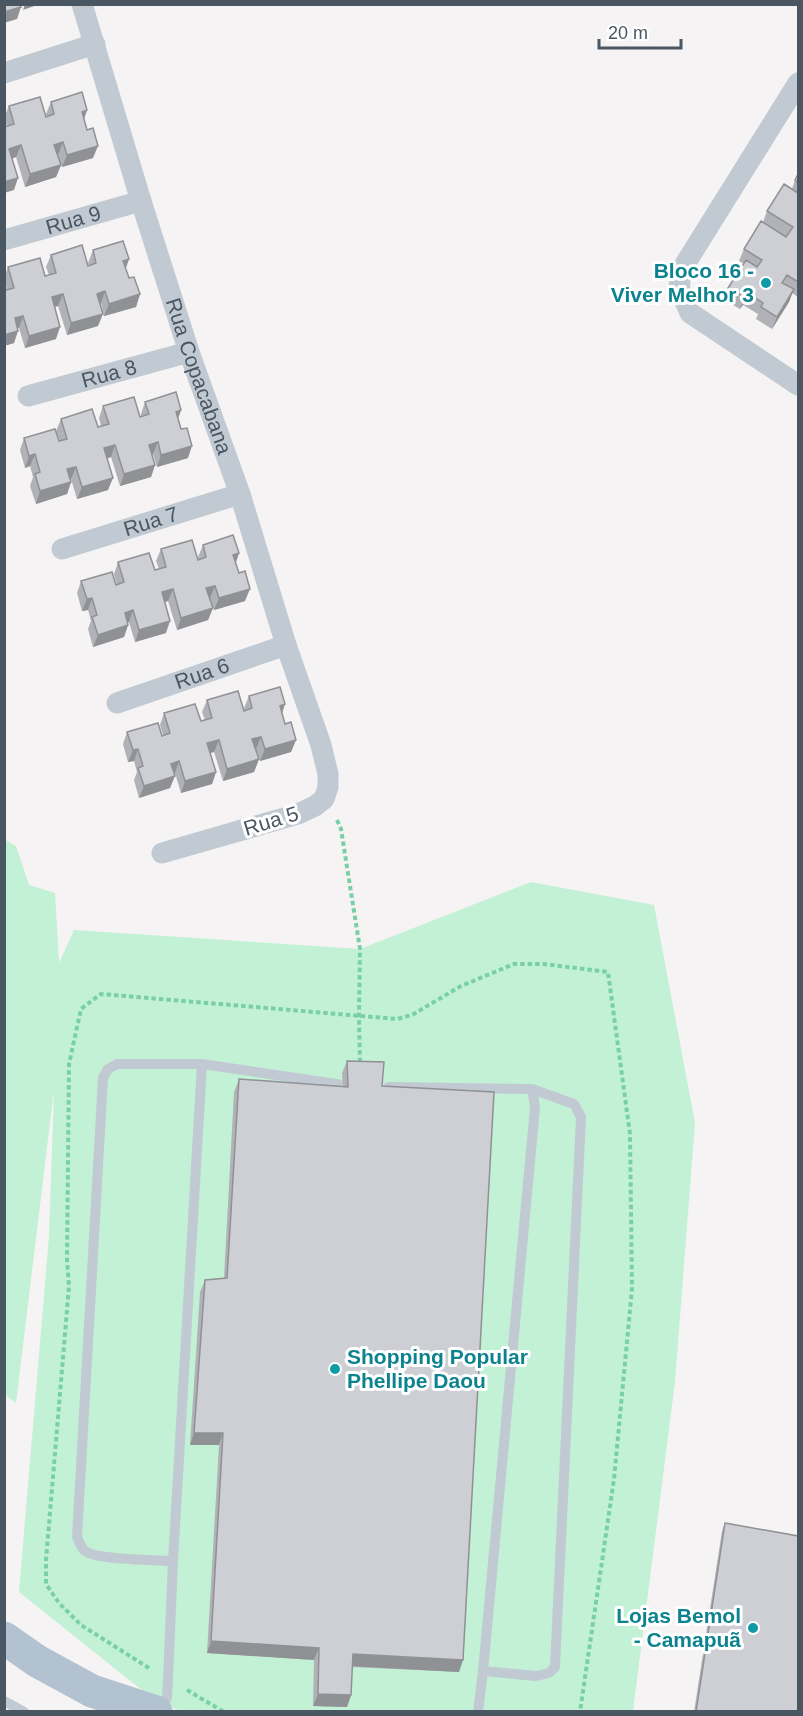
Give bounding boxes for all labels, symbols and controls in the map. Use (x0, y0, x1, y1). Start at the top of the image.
scale bar (599, 12, 682, 50)
text: 20 m (608, 23, 648, 43)
street label: Rua 9 (43, 201, 103, 239)
place label: Bloco 16 - Viver Melhor 3 (611, 259, 754, 306)
marker: Bloco 16 - Viver Melhor 3 (759, 276, 773, 290)
street label: Rua Copacabana (162, 295, 237, 457)
street label: Rua 8 (79, 355, 139, 392)
street label: Rua 7 (121, 502, 181, 540)
street label: Rua 6 (172, 653, 232, 693)
street label: Rua 5 (241, 801, 301, 840)
place label: Shopping Popular Phellipe Daou (347, 1345, 528, 1392)
marker: Shopping Popular Phellipe Daou (328, 1362, 342, 1376)
place label: Lojas Bemol - Camapuã (616, 1604, 741, 1651)
marker: Lojas Bemol - Camapuã (746, 1621, 760, 1635)

